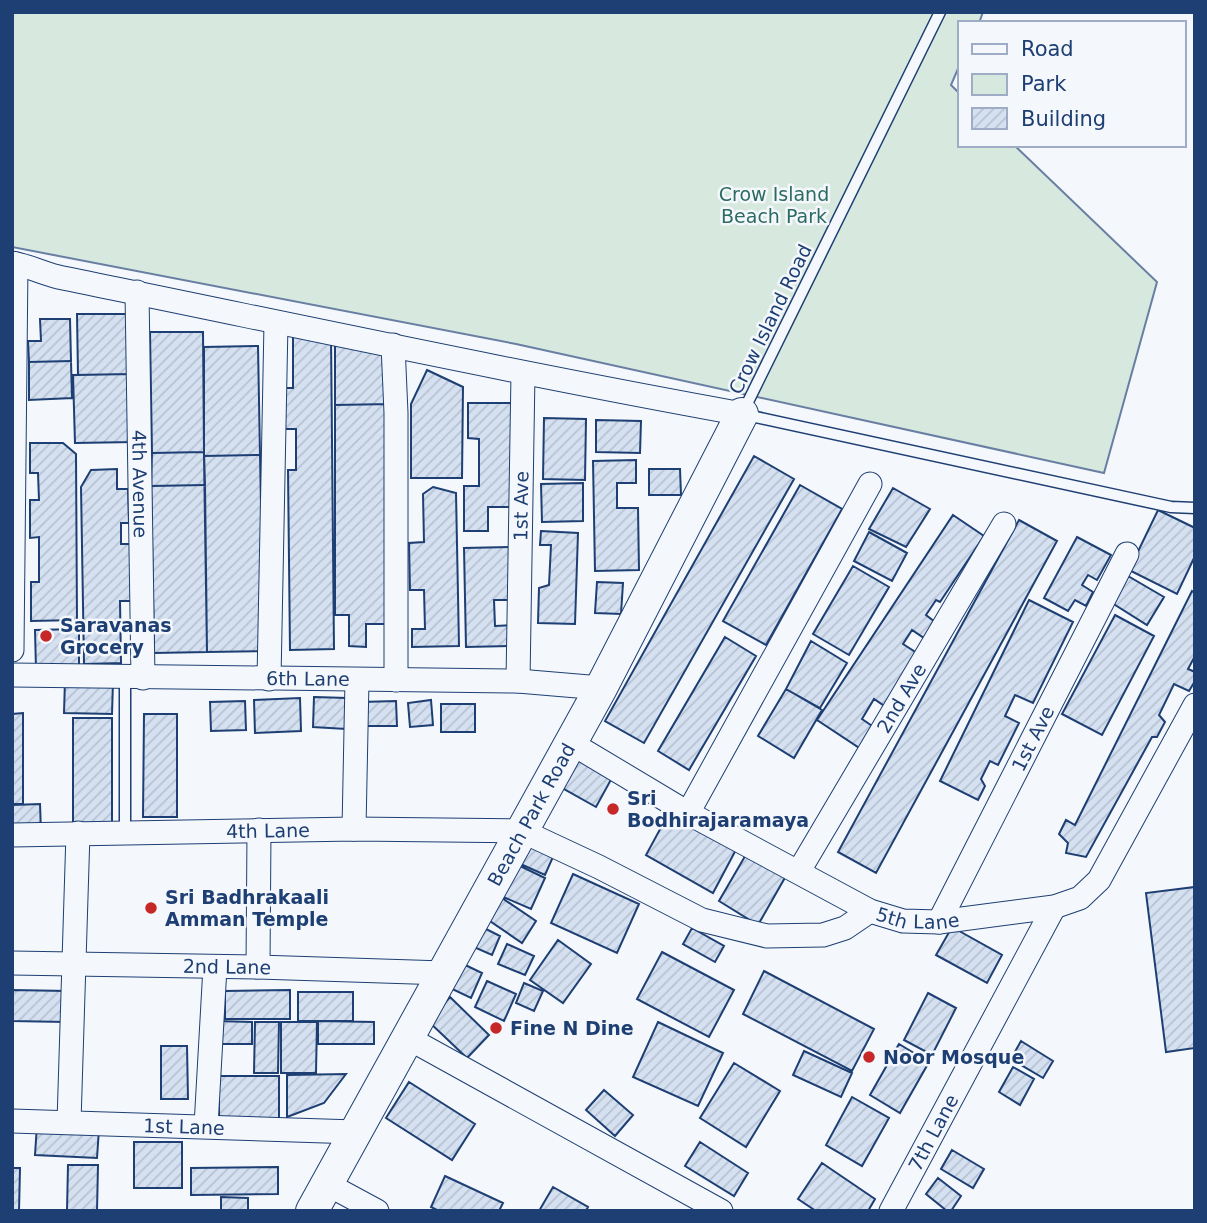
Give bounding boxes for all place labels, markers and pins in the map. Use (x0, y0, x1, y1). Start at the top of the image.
place label: Saravanas Grocery (60, 614, 172, 658)
marker: Saravanas Grocery (38, 628, 54, 644)
place label: Sri Bodhirajaramaya (627, 787, 809, 831)
marker: Sri Bodhirajaramaya (605, 801, 621, 817)
place label: Sri Badhrakaali Amman Temple (165, 886, 329, 930)
marker: Sri Badhrakaali Amman Temple (143, 900, 159, 916)
place label: Fine N Dine (510, 1017, 634, 1039)
marker: Fine N Dine (488, 1020, 504, 1036)
place label: Noor Mosque (883, 1046, 1024, 1068)
marker: Noor Mosque (861, 1049, 877, 1065)

